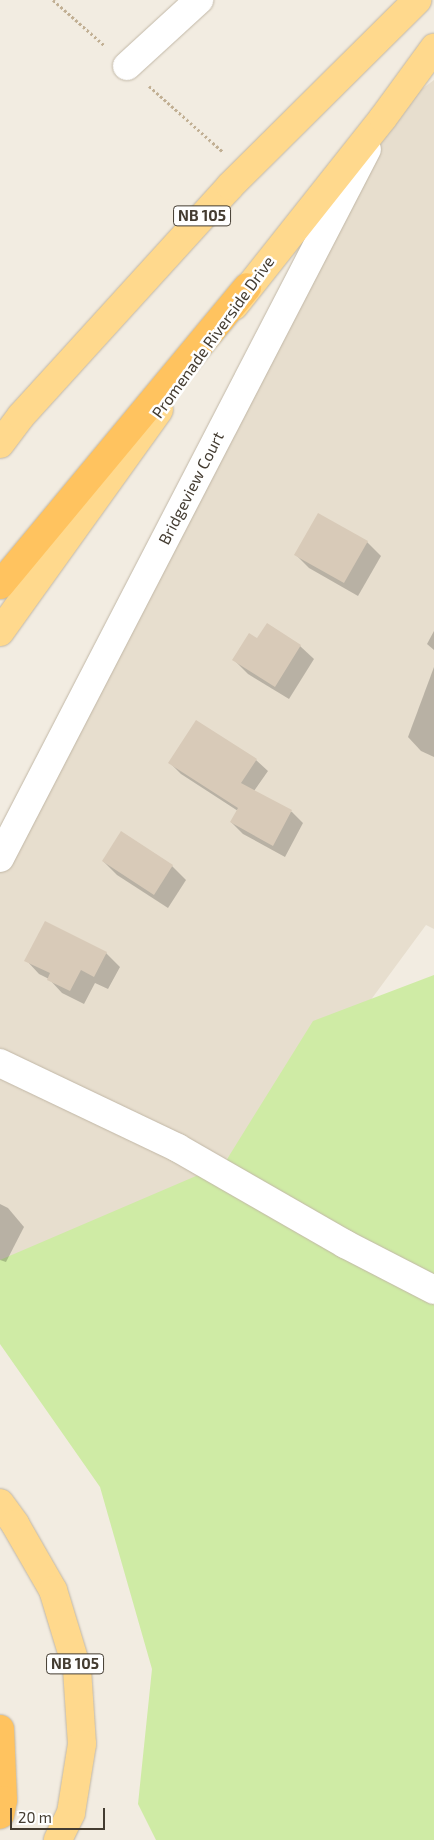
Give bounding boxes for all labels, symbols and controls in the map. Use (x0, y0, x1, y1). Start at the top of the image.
road number: NB 105 (172, 204, 232, 228)
street label: Promenade Riverside Drive (148, 252, 278, 422)
street label: Bridgeview Court (154, 428, 228, 548)
road number: NB 105 (45, 1652, 105, 1676)
scale bar (12, 1798, 108, 1830)
text: 20 m (18, 1808, 52, 1826)

